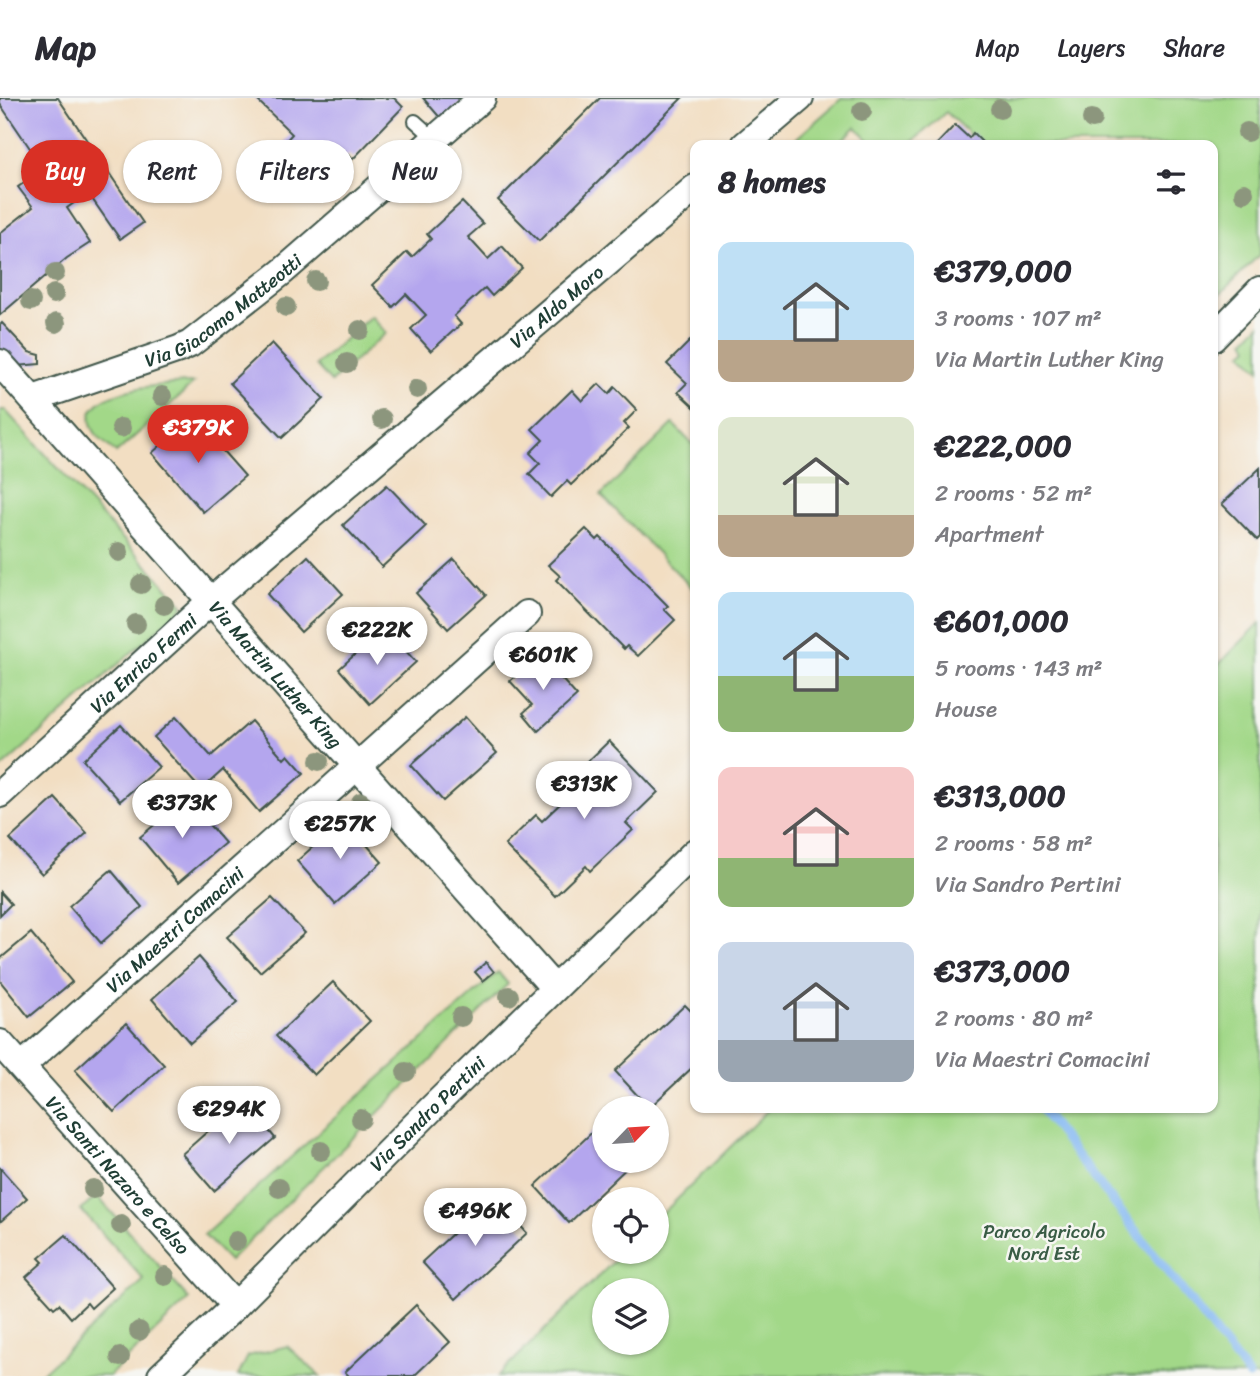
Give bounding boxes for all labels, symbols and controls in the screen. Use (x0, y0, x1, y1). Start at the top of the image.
text: Map (35, 19, 96, 77)
text: Map (975, 27, 1020, 69)
text: Layers (1058, 27, 1125, 69)
text: Share (1163, 27, 1225, 69)
chip: Buy (21, 140, 109, 203)
chip: Rent (123, 140, 222, 203)
chip: Filters (236, 140, 354, 203)
chip: New (368, 140, 462, 203)
text: 8 homes (718, 155, 826, 209)
icon: filters (1152, 163, 1190, 201)
text: €379,000 (935, 244, 1072, 298)
street label: Via Giacomo Matteotti (140, 245, 310, 376)
street label: Via Aldo Moro (502, 256, 611, 356)
icon: home (774, 270, 858, 354)
text: 3 rooms · 107 m² (935, 298, 1102, 339)
text: Via Martin Luther King (935, 339, 1164, 380)
pin: €379K (149, 406, 247, 465)
text: €379K (163, 407, 233, 448)
text: €222,000 (935, 419, 1072, 473)
icon: home (774, 445, 858, 529)
text: 2 rooms · 52 m² (935, 473, 1092, 514)
text: Apartment (935, 514, 1044, 555)
street label: Via Martin Luther King (201, 593, 351, 756)
text: €601,000 (935, 594, 1069, 648)
street label: Via Enrico Fermi (82, 604, 205, 721)
pin: €222K (328, 608, 426, 667)
text: €222K (342, 609, 412, 650)
icon: home (774, 620, 858, 704)
pin: €601K (494, 632, 592, 692)
text: €601K (510, 634, 576, 675)
text: 5 rooms · 143 m² (935, 648, 1103, 689)
text: House (935, 689, 997, 730)
pin: €313K (535, 762, 633, 821)
text: €313K (552, 763, 616, 804)
text: €313,000 (935, 769, 1066, 823)
pin: €373K (133, 780, 231, 840)
text: €373K (148, 782, 216, 823)
icon: home (774, 795, 858, 879)
pin: €257K (291, 802, 389, 861)
text: €257K (305, 803, 375, 844)
text: 2 rooms · 58 m² (935, 823, 1093, 864)
street label: Via Maestri Comacini (98, 857, 252, 1001)
text: Via Sandro Pertini (935, 864, 1121, 905)
text: €373,000 (935, 944, 1070, 998)
icon: home (774, 970, 858, 1054)
text: 2 rooms · 80 m² (935, 998, 1093, 1039)
text: Via Maestri Comacini (935, 1039, 1150, 1080)
street label: Via Sandro Pertini (361, 1047, 494, 1179)
pin: €294K (180, 1086, 278, 1146)
street label: Via Santi Nazaro e Celso (37, 1088, 199, 1263)
text: €294K (193, 1088, 265, 1129)
north arrow (592, 1096, 668, 1172)
map controls (592, 1096, 669, 1355)
button: locate (592, 1187, 669, 1264)
pin: €496K (426, 1188, 524, 1248)
text: €496K (440, 1190, 510, 1231)
park label: Parco Agricolo Nord Est (983, 1215, 1105, 1270)
button: layers (592, 1278, 669, 1355)

